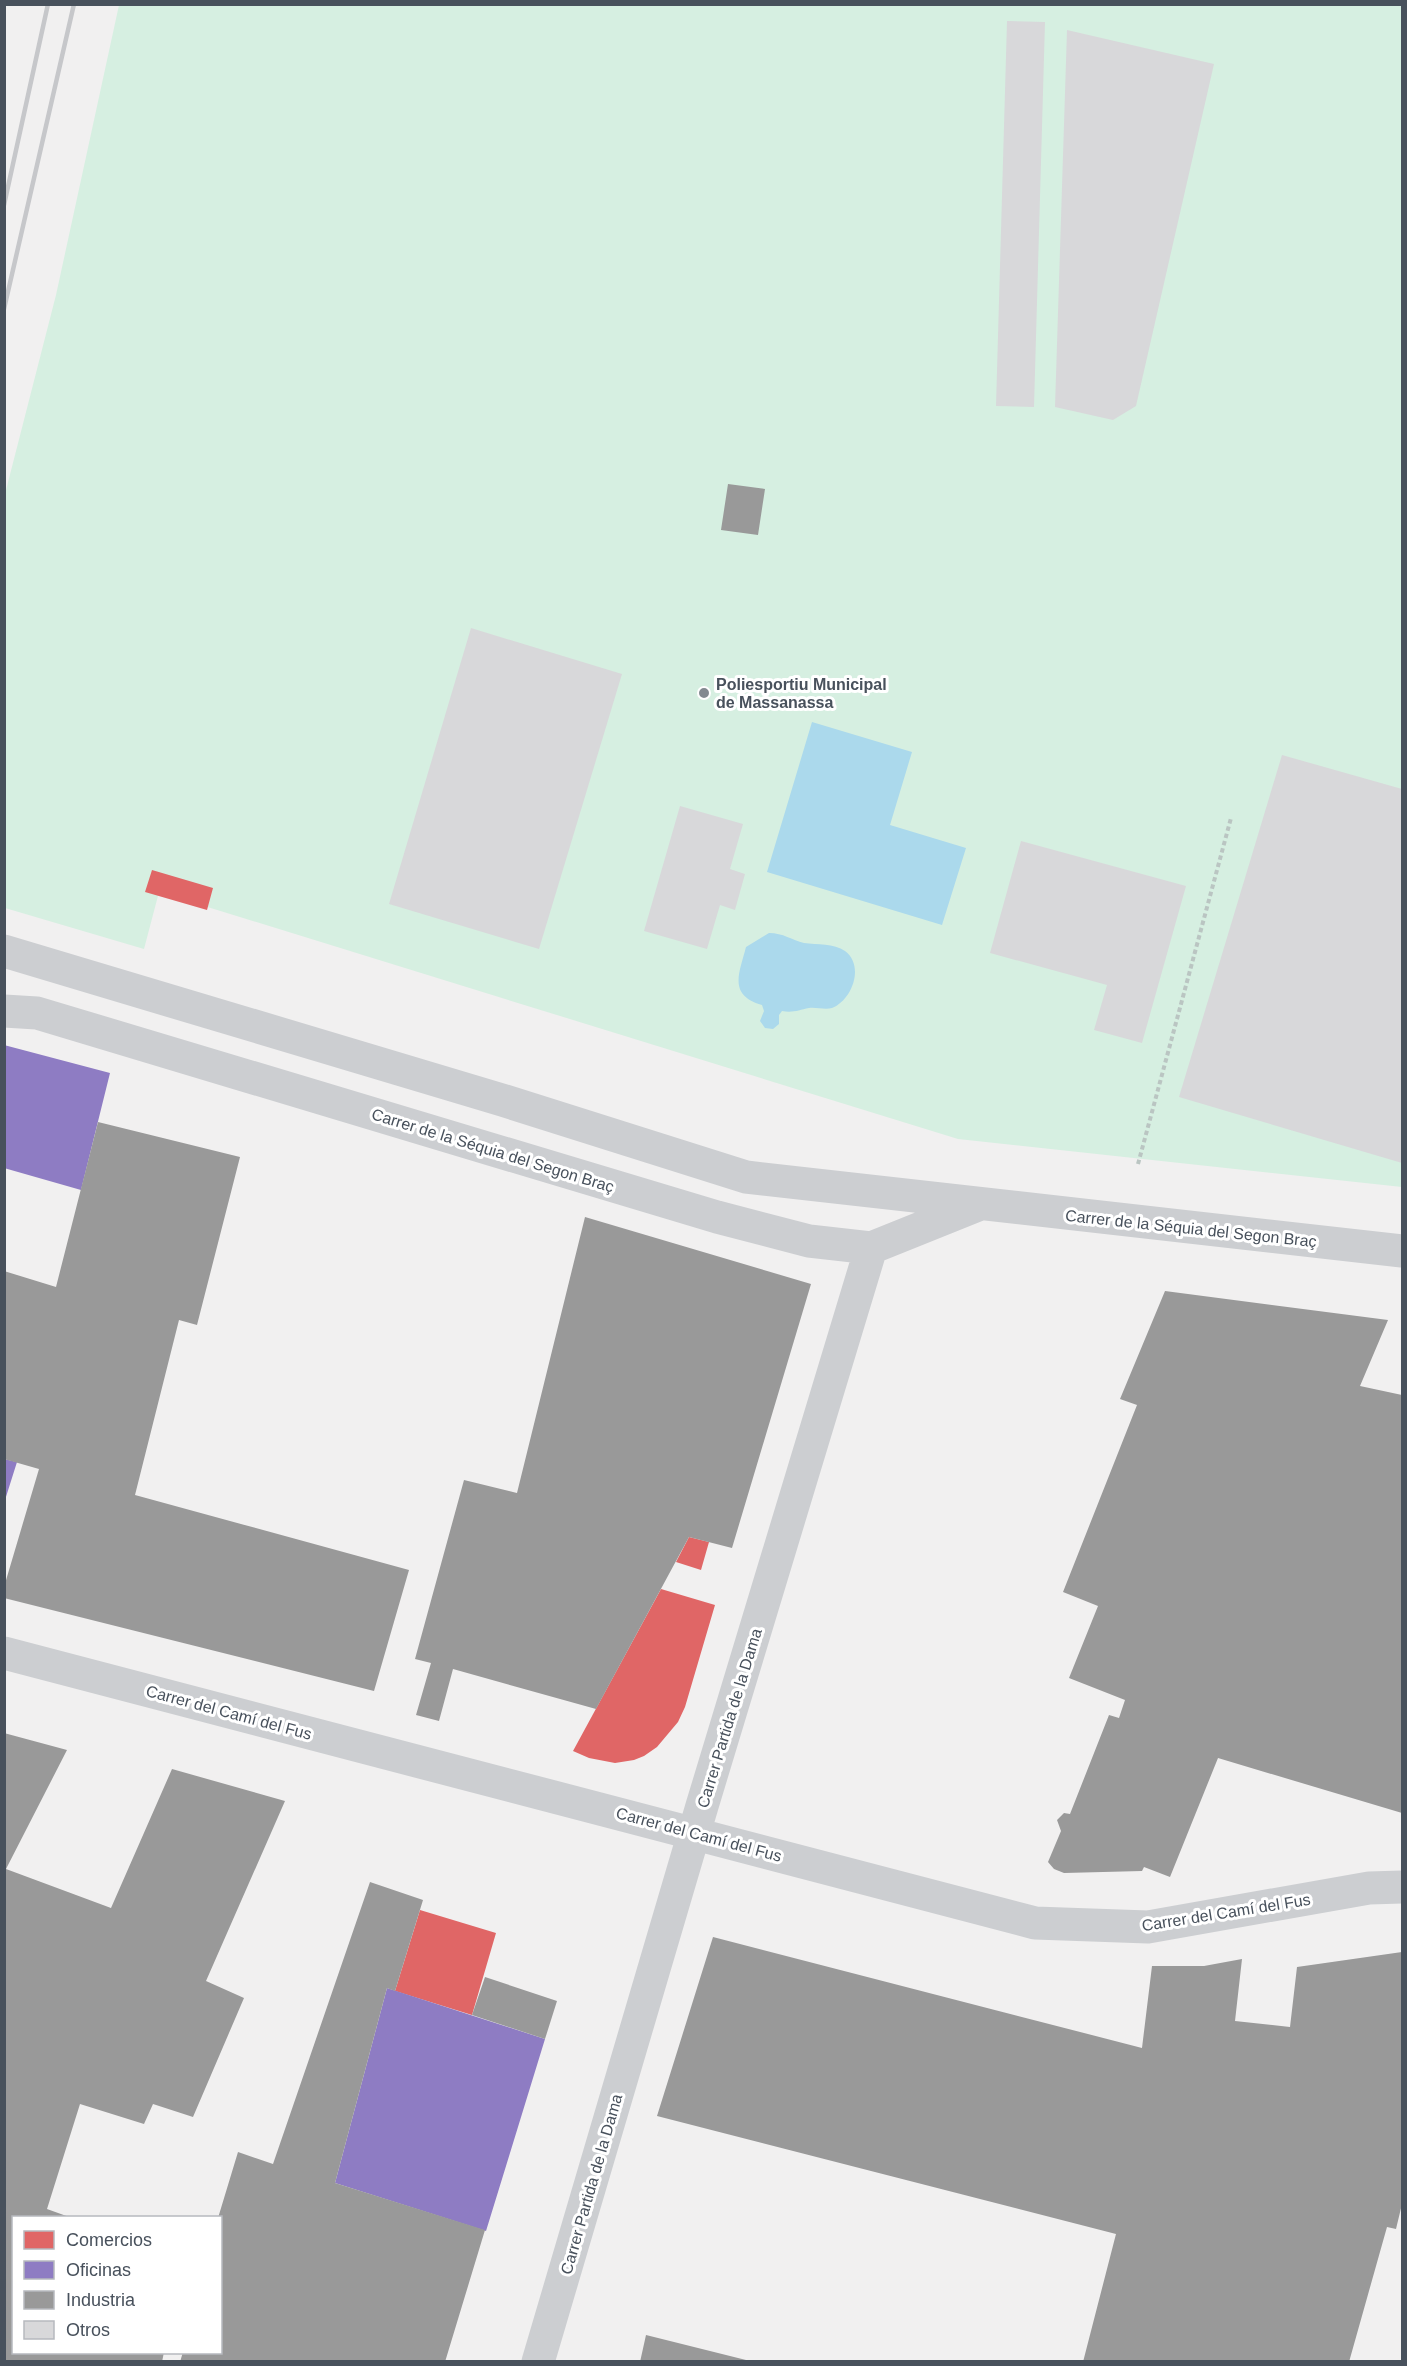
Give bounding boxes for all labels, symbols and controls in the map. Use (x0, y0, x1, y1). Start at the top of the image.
place label: Poliesportiu Municipal de Massanassa (716, 676, 887, 711)
marker: Poliesportiu Municipal de Massanassa (697, 686, 711, 700)
street label: Carrer de la Séquia del Segon Braç (370, 1105, 616, 1196)
street label: Carrer de la Séquia del Segon Braç (1064, 1207, 1317, 1250)
street label: Carrer Partida de la Dama (694, 1626, 765, 1810)
street label: Carrer del Camí del Fus (144, 1682, 314, 1743)
street label: Carrer del Camí del Fus (614, 1804, 784, 1865)
street label: Carrer del Camí del Fus (1140, 1891, 1312, 1934)
street label: Carrer Partida de la Dama (558, 2092, 625, 2276)
legend (12, 2216, 222, 2354)
text: Comercios (66, 2230, 152, 2250)
text: Oficinas (66, 2260, 131, 2280)
text: Industria (66, 2290, 136, 2310)
text: Otros (66, 2320, 110, 2340)

